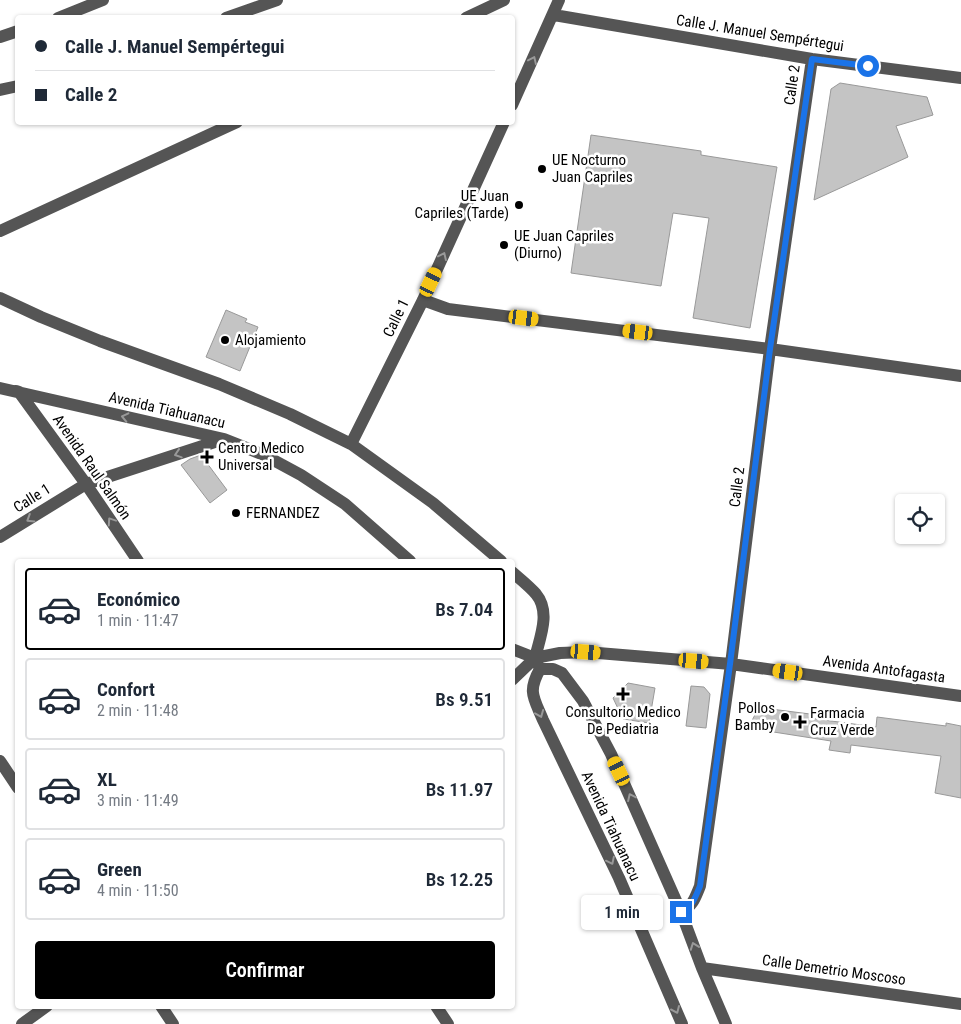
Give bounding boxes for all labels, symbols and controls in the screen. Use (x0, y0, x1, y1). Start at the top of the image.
street label: Calle J. Manuel Sempértegui (675, 11, 845, 55)
text: Calle J. Manuel Sempértegui (65, 35, 285, 58)
route start (857, 55, 879, 77)
one-way arrow (526, 56, 537, 65)
street label: Calle 2 (780, 64, 804, 106)
text: Calle 2 (65, 83, 117, 106)
place label: UE Nocturno Juan Capriles (552, 151, 633, 186)
marker: UE Nocturno Juan Capriles (536, 163, 548, 175)
place label: UE Juan Capriles (Tarde) (415, 187, 509, 222)
marker: UE Juan Capriles (Tarde) (513, 199, 525, 211)
place label: UE Juan Capriles (Diurno) (514, 227, 614, 262)
marker: UE Juan Capriles (Diurno) (498, 239, 510, 251)
one-way arrow (437, 252, 447, 261)
car (417, 265, 444, 299)
street label: Calle 1 (379, 296, 413, 340)
car (508, 309, 539, 327)
car (622, 323, 653, 341)
place label: Alojamiento (235, 331, 306, 349)
marker: Alojamiento (219, 334, 231, 346)
street label: Avenida Tiahuanacu (107, 388, 227, 432)
street label: Avenida Raul Salmón (49, 411, 135, 523)
one-way arrow (121, 412, 130, 422)
place label: Centro Medico Universal (218, 439, 304, 474)
one-way arrow (174, 448, 182, 458)
marker: Centro Medico Universal (200, 450, 214, 464)
street label: Calle 2 (726, 466, 748, 508)
street label: Calle 1 (10, 480, 54, 516)
map controls (895, 494, 945, 544)
button: locate (895, 494, 945, 544)
place label: FERNANDEZ (246, 504, 320, 522)
marker: FERNANDEZ (230, 507, 242, 519)
one-way arrow (26, 512, 35, 522)
one-way arrow (108, 517, 117, 527)
icon: car (37, 587, 82, 632)
text: Económico (97, 588, 180, 611)
text: Bs 7.04 (435, 598, 493, 621)
text: 1 min · 11:47 (97, 611, 179, 630)
car (570, 643, 601, 661)
car (678, 652, 709, 670)
street label: Avenida Antofagasta (822, 652, 946, 686)
car (772, 662, 803, 682)
icon: car (37, 677, 82, 722)
text: Confort (97, 678, 155, 701)
marker: Consultorio Medico De Pediatria (616, 687, 630, 701)
text: Bs 9.51 (435, 688, 493, 711)
place label: Pollos Bamby (735, 699, 775, 734)
text: 2 min · 11:48 (97, 701, 179, 720)
place label: Consultorio Medico De Pediatria (565, 703, 681, 738)
place label: Farmacia Cruz Verde (810, 704, 874, 739)
one-way arrow (535, 710, 545, 718)
marker: Pollos Bamby (779, 711, 791, 723)
marker: Farmacia Cruz Verde (794, 716, 806, 728)
car (605, 754, 632, 788)
icon: car (37, 767, 82, 812)
text: XL (97, 768, 117, 791)
street label: Avenida Tiahuanacu (578, 768, 644, 884)
text: Bs 11.97 (426, 778, 493, 801)
text: 3 min · 11:49 (97, 791, 179, 810)
one-way arrow (626, 793, 637, 802)
one-way arrow (604, 856, 615, 865)
icon: car (37, 857, 82, 902)
text: Green (97, 858, 142, 881)
text: Bs 12.25 (426, 868, 493, 891)
text: 4 min · 11:50 (97, 881, 179, 900)
callout: 1 min (581, 894, 664, 930)
route end (670, 901, 692, 923)
text: 1 min (604, 903, 640, 922)
button: Confirmar (35, 941, 495, 999)
one-way arrow (690, 943, 700, 951)
street label: Calle Demetrio Moscoso (761, 951, 907, 989)
one-way arrow (670, 1005, 681, 1014)

